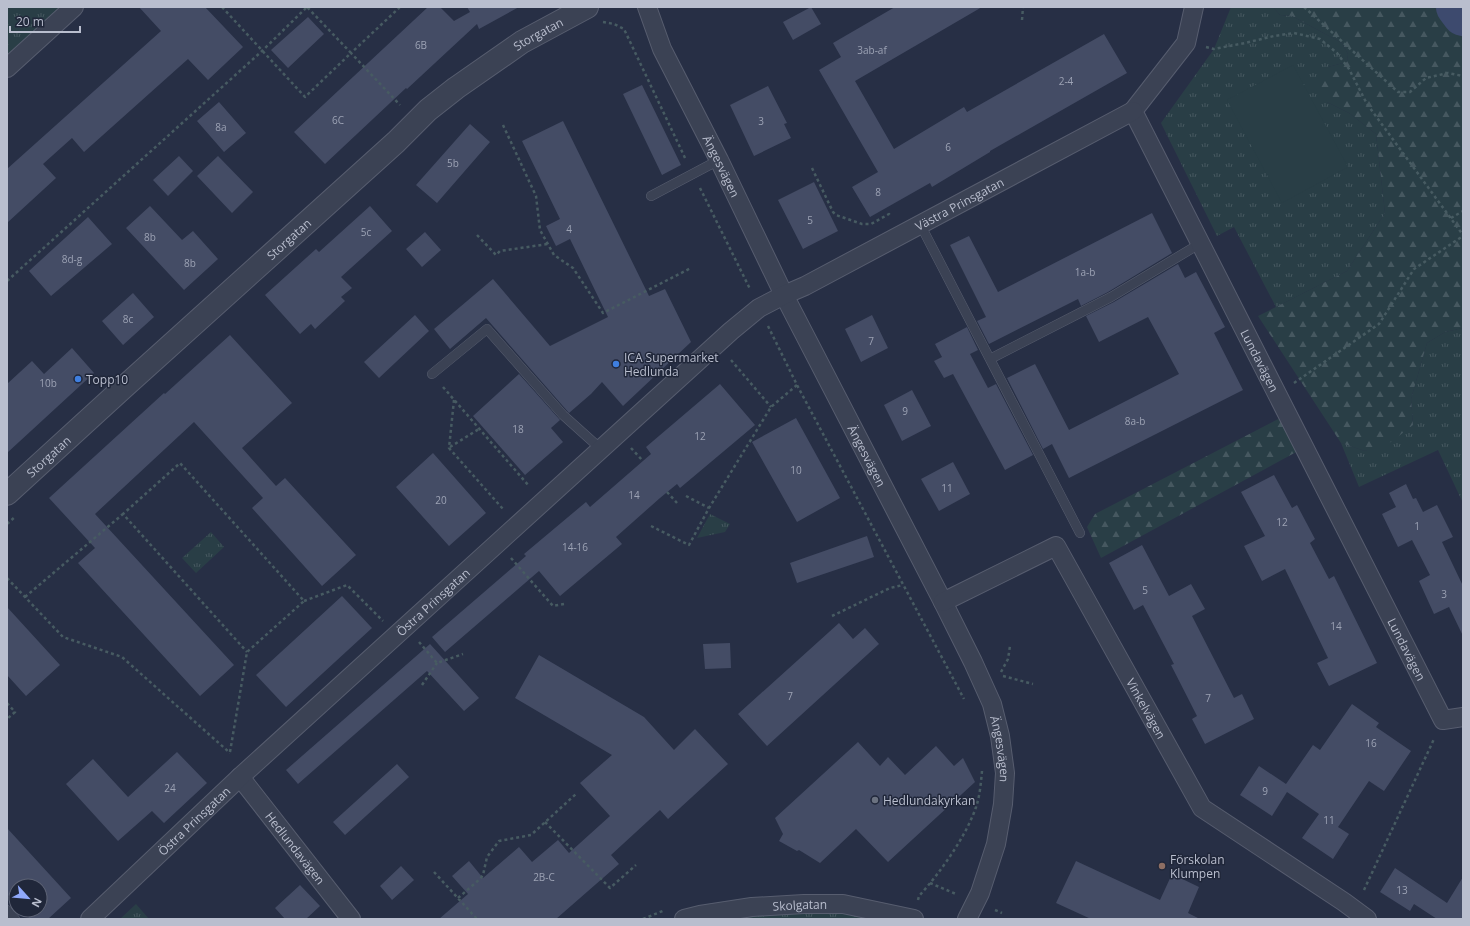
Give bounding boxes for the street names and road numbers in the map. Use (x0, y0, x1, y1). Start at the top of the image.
street label: Storgatan (510, 13, 566, 54)
street label: Ängesvägen (699, 132, 744, 200)
street label: Västra Prinsgatan (912, 173, 1007, 234)
street label: Storgatan (263, 214, 314, 263)
street label: Lundavägen (1237, 326, 1283, 395)
street label: Ängesvägen (844, 422, 890, 489)
street label: Storgatan (22, 432, 74, 481)
street label: Östra Prinsgatan (392, 564, 473, 640)
street label: Lundavägen (1384, 615, 1430, 683)
street label: Vinkelvägen (1123, 675, 1170, 742)
street label: Ängesvägen (987, 714, 1014, 783)
street label: Östra Prinsgatan (154, 782, 234, 859)
street label: Hedlundavägen (262, 808, 329, 888)
street label: Skolgatan (772, 896, 827, 914)

